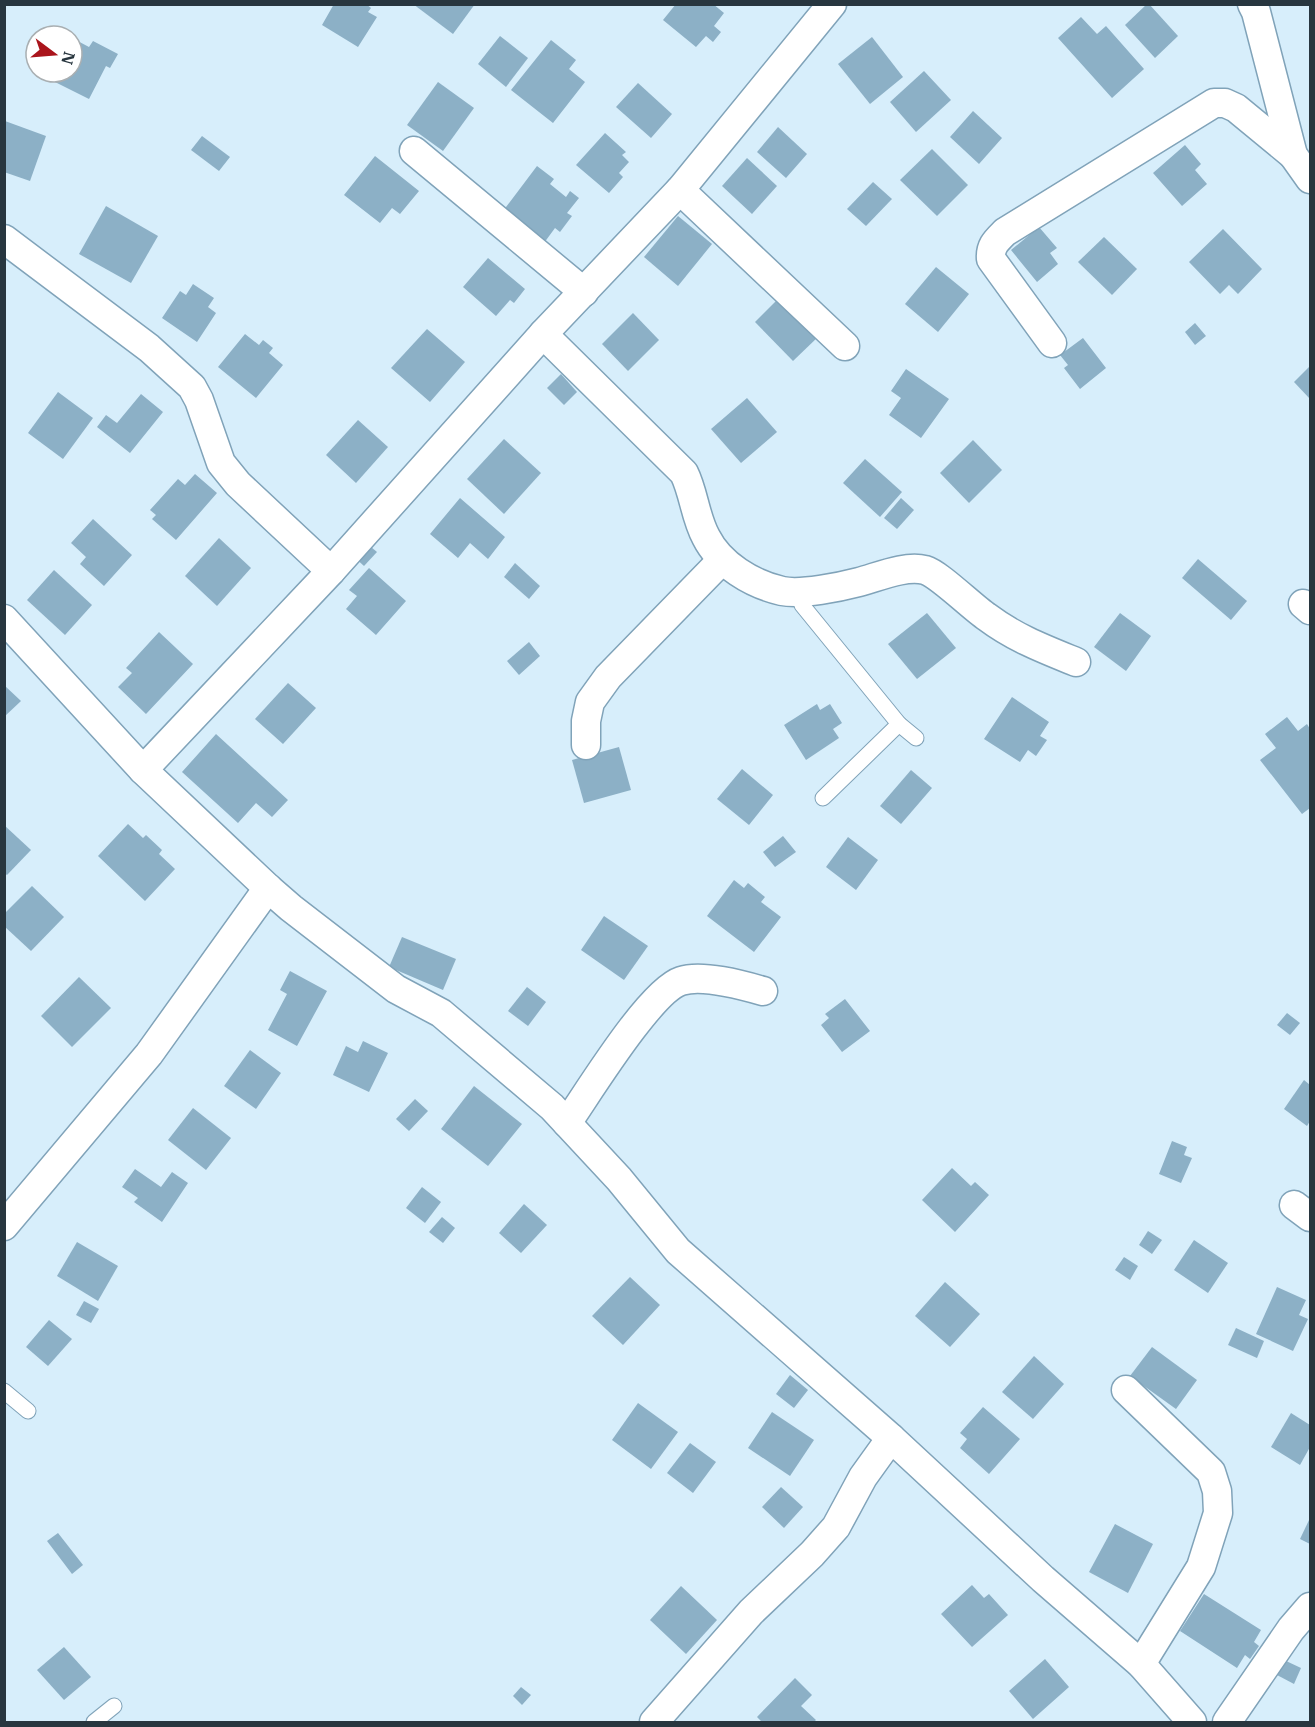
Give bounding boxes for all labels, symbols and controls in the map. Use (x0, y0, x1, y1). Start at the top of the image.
north arrow (24, 24, 84, 84)
text: N (57, 49, 80, 67)

